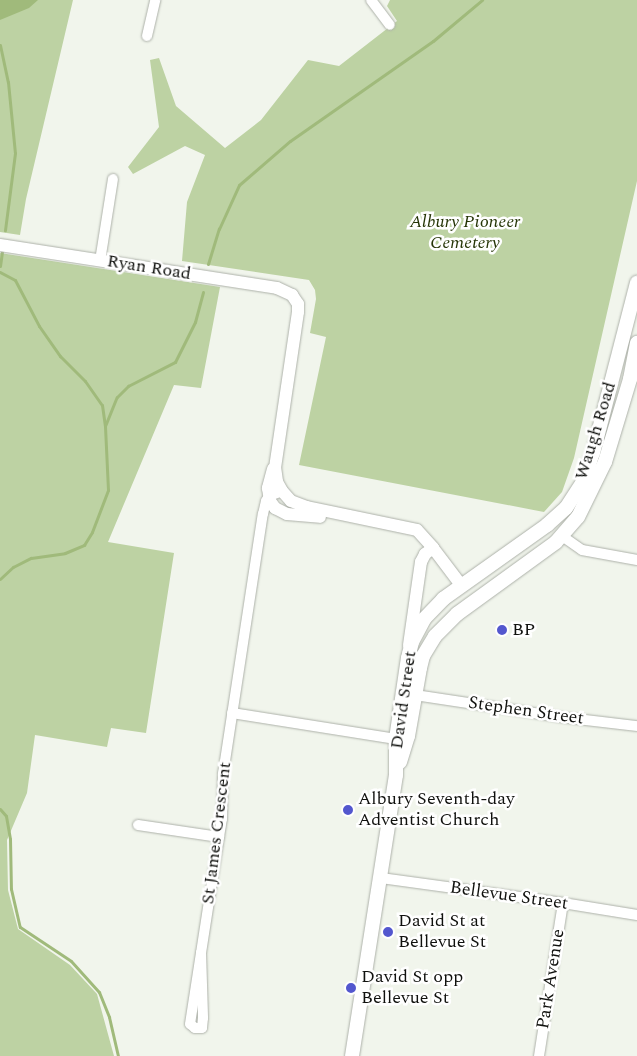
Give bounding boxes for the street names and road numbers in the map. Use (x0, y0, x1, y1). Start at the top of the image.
street label: Ryan Road (105, 251, 193, 285)
street label: Waugh Road (571, 379, 621, 483)
street label: David Street (386, 650, 422, 750)
street label: Stephen Street (467, 692, 585, 730)
street label: St James Crescent (198, 761, 236, 905)
street label: Bellevue Street (448, 877, 570, 915)
street label: Park Avenue (532, 927, 570, 1031)

